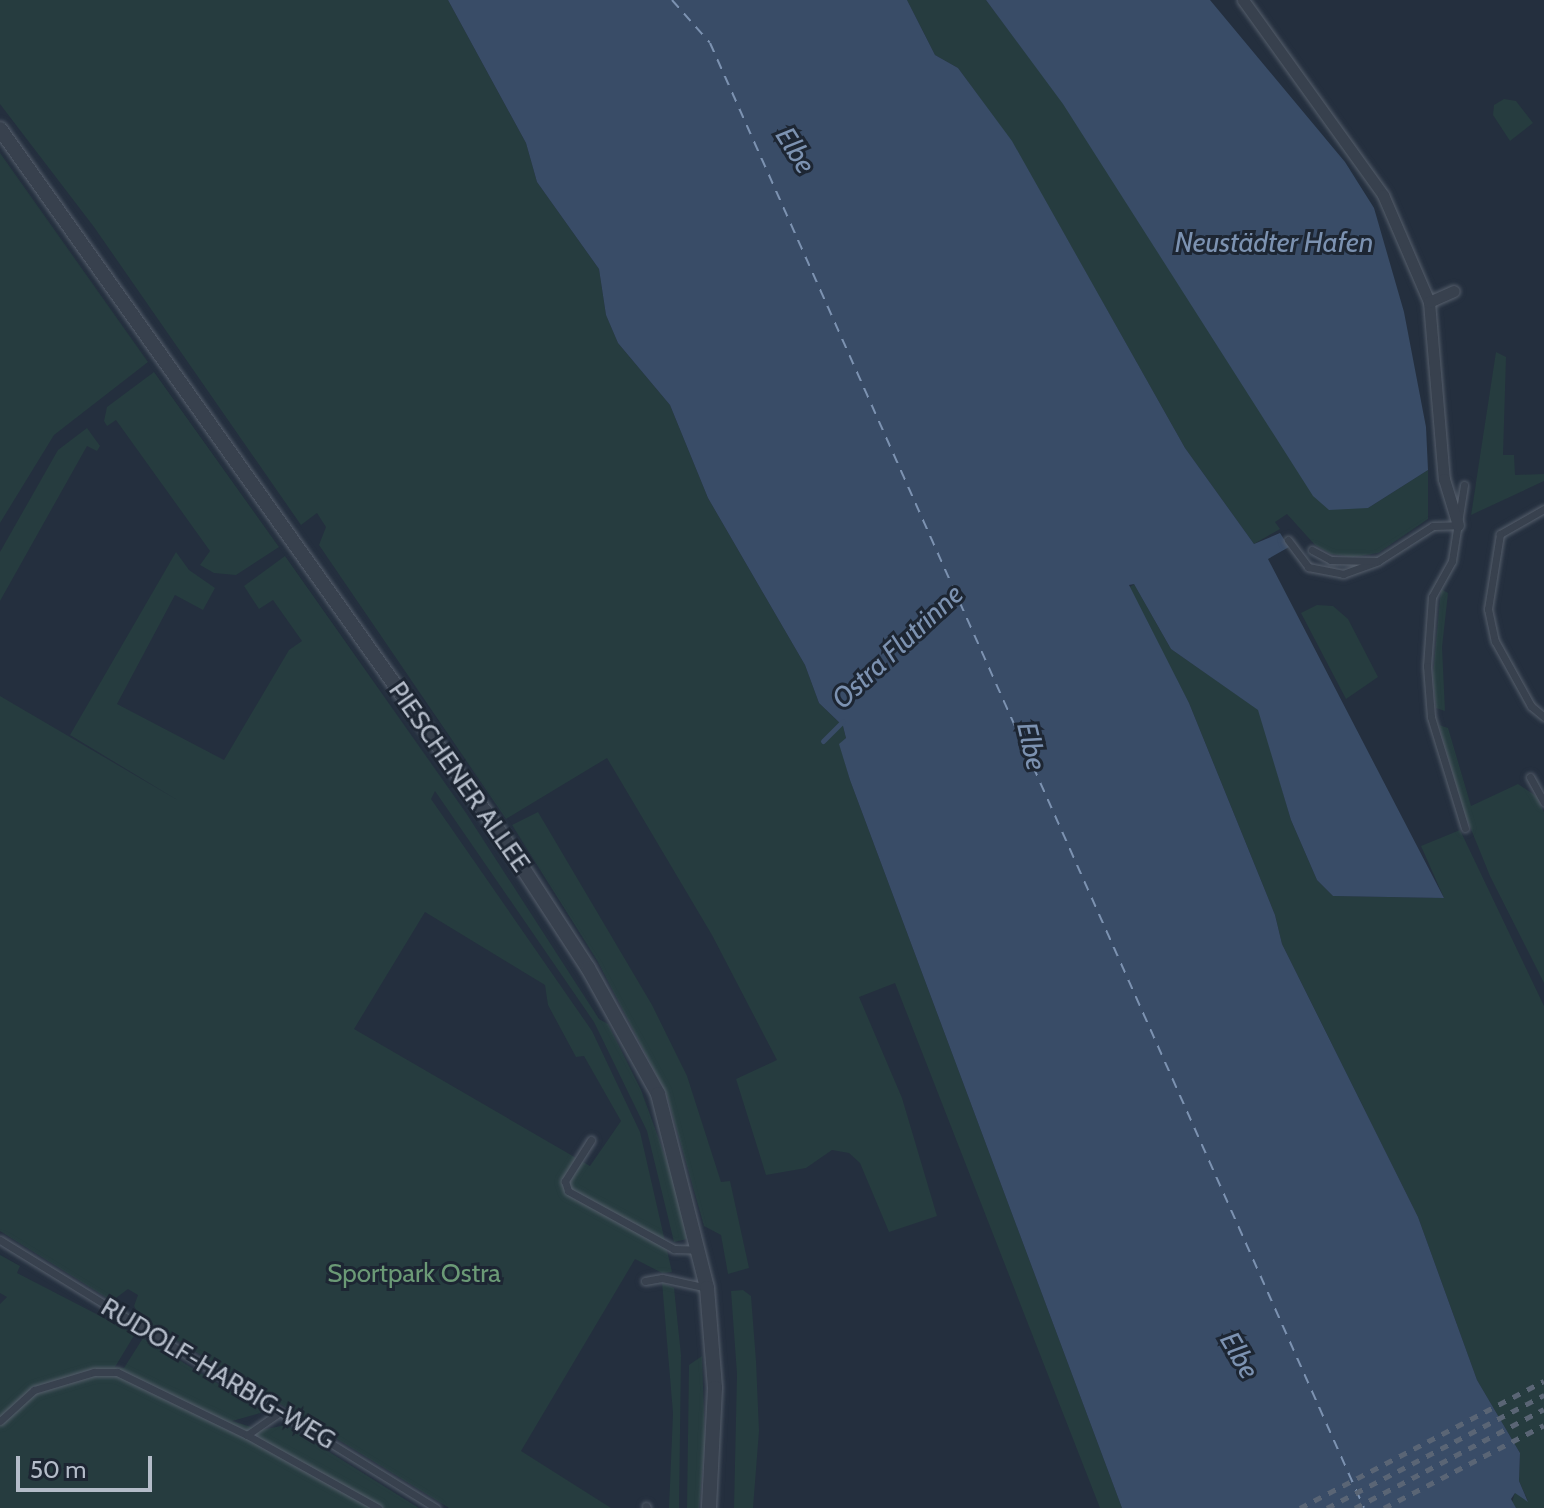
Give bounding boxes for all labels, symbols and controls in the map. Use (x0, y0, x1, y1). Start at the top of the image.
water label: Elbe (769, 121, 823, 179)
water label: Neustädter Hafen (1175, 225, 1373, 259)
water label: Ostra Flutrinne (824, 577, 970, 715)
street label: PIESCHENER ALLEE (382, 676, 536, 878)
water label: Elbe (1010, 719, 1054, 773)
park label: Sportpark Ostra (327, 1258, 501, 1290)
street label: RUDOLF-HARBIG-WEG (95, 1292, 341, 1456)
water label: Elbe (1213, 1326, 1267, 1384)
scale bar (20, 1440, 156, 1490)
text: 50 m (30, 1455, 86, 1484)

